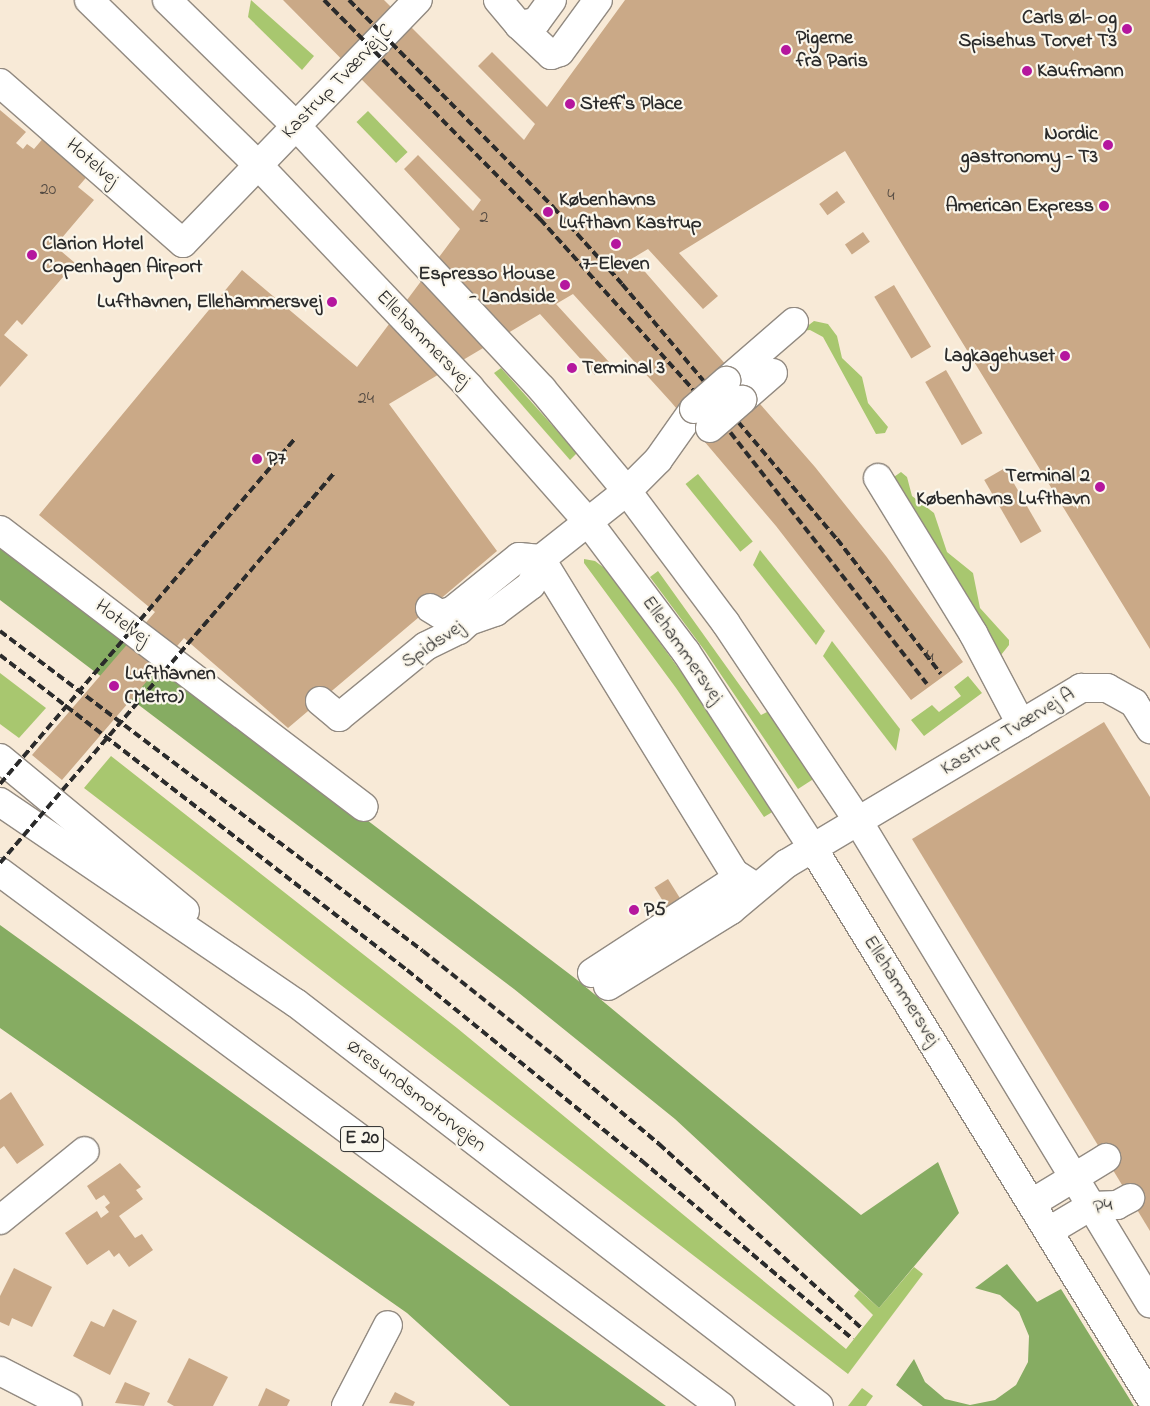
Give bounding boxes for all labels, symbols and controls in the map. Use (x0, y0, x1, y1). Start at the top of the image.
place label: Carls Øl- og Spisehus Torvet T3 (959, 6, 1117, 53)
street label: Kastrup Tværvej C (277, 20, 399, 144)
marker: Carls Øl- og Spisehus Torvet T3 (1121, 23, 1133, 35)
place label: Pigerne fra Paris (796, 26, 868, 73)
marker: Pigerne fra Paris (780, 44, 792, 56)
place label: Kaufmann (1037, 59, 1124, 83)
marker: Kaufmann (1021, 65, 1033, 77)
place label: Steff's Place (580, 92, 683, 116)
marker: Steff's Place (564, 98, 576, 110)
place label: Nordic gastronomy - T3 (961, 122, 1098, 169)
street label: Hotelvej (61, 133, 123, 193)
marker: Nordic gastronomy - T3 (1102, 139, 1114, 151)
house number: 20 (40, 179, 56, 201)
house number: 4 (887, 185, 895, 207)
place label: Københavns Lufthavn Kastrup (559, 188, 702, 235)
place label: American Express (945, 194, 1094, 218)
marker: American Express (1098, 200, 1110, 212)
marker: Københavns Lufthavn Kastrup (541, 205, 555, 219)
house number: 2 (480, 207, 488, 229)
place label: Clarion Hotel Copenhagen Airport (42, 232, 203, 279)
marker: 7-Eleven (610, 238, 622, 250)
marker: Clarion Hotel Copenhagen Airport (26, 249, 38, 261)
place label: 7-Eleven (582, 252, 650, 276)
place label: Espresso House - Landside (418, 262, 555, 309)
marker: Espresso House - Landside (559, 279, 571, 291)
street label: Ellehammersvej (371, 285, 475, 393)
place label: Lufthavnen, Ellehammersvej (97, 290, 322, 314)
marker: Lufthavnen, Ellehammersvej (326, 296, 338, 308)
place label: Lagkagehuset (944, 344, 1055, 368)
marker: Lagkagehuset (1059, 350, 1071, 362)
place label: Terminal 3 (582, 356, 665, 380)
marker: Terminal 3 (566, 362, 578, 374)
house number: 24 (358, 388, 374, 410)
place label: P7 (267, 447, 286, 471)
marker: P7 (251, 453, 263, 465)
place label: Terminal 2 Københavns Lufthavn (916, 464, 1090, 511)
marker: Terminal 2 Københavns Lufthavn (1094, 481, 1106, 493)
street label: Ellehammersvej (636, 592, 728, 708)
street label: Hotelvej (90, 595, 154, 651)
street label: Spidsvej (397, 615, 469, 675)
house number: 4 (926, 646, 934, 668)
place label: Lufthavnen (Metro) (125, 662, 216, 709)
marker: Lufthavnen (Metro) (107, 679, 121, 693)
street label: Kastrup Tværvej A (937, 683, 1079, 781)
place label: P5 (644, 898, 666, 922)
marker: P5 (628, 904, 640, 916)
street label: Ellehammersvej (858, 931, 944, 1051)
street label: Øresundsmotorvejen (341, 1034, 491, 1158)
road number: E 20 (340, 1122, 384, 1156)
street label: P4 (1092, 1193, 1114, 1221)

